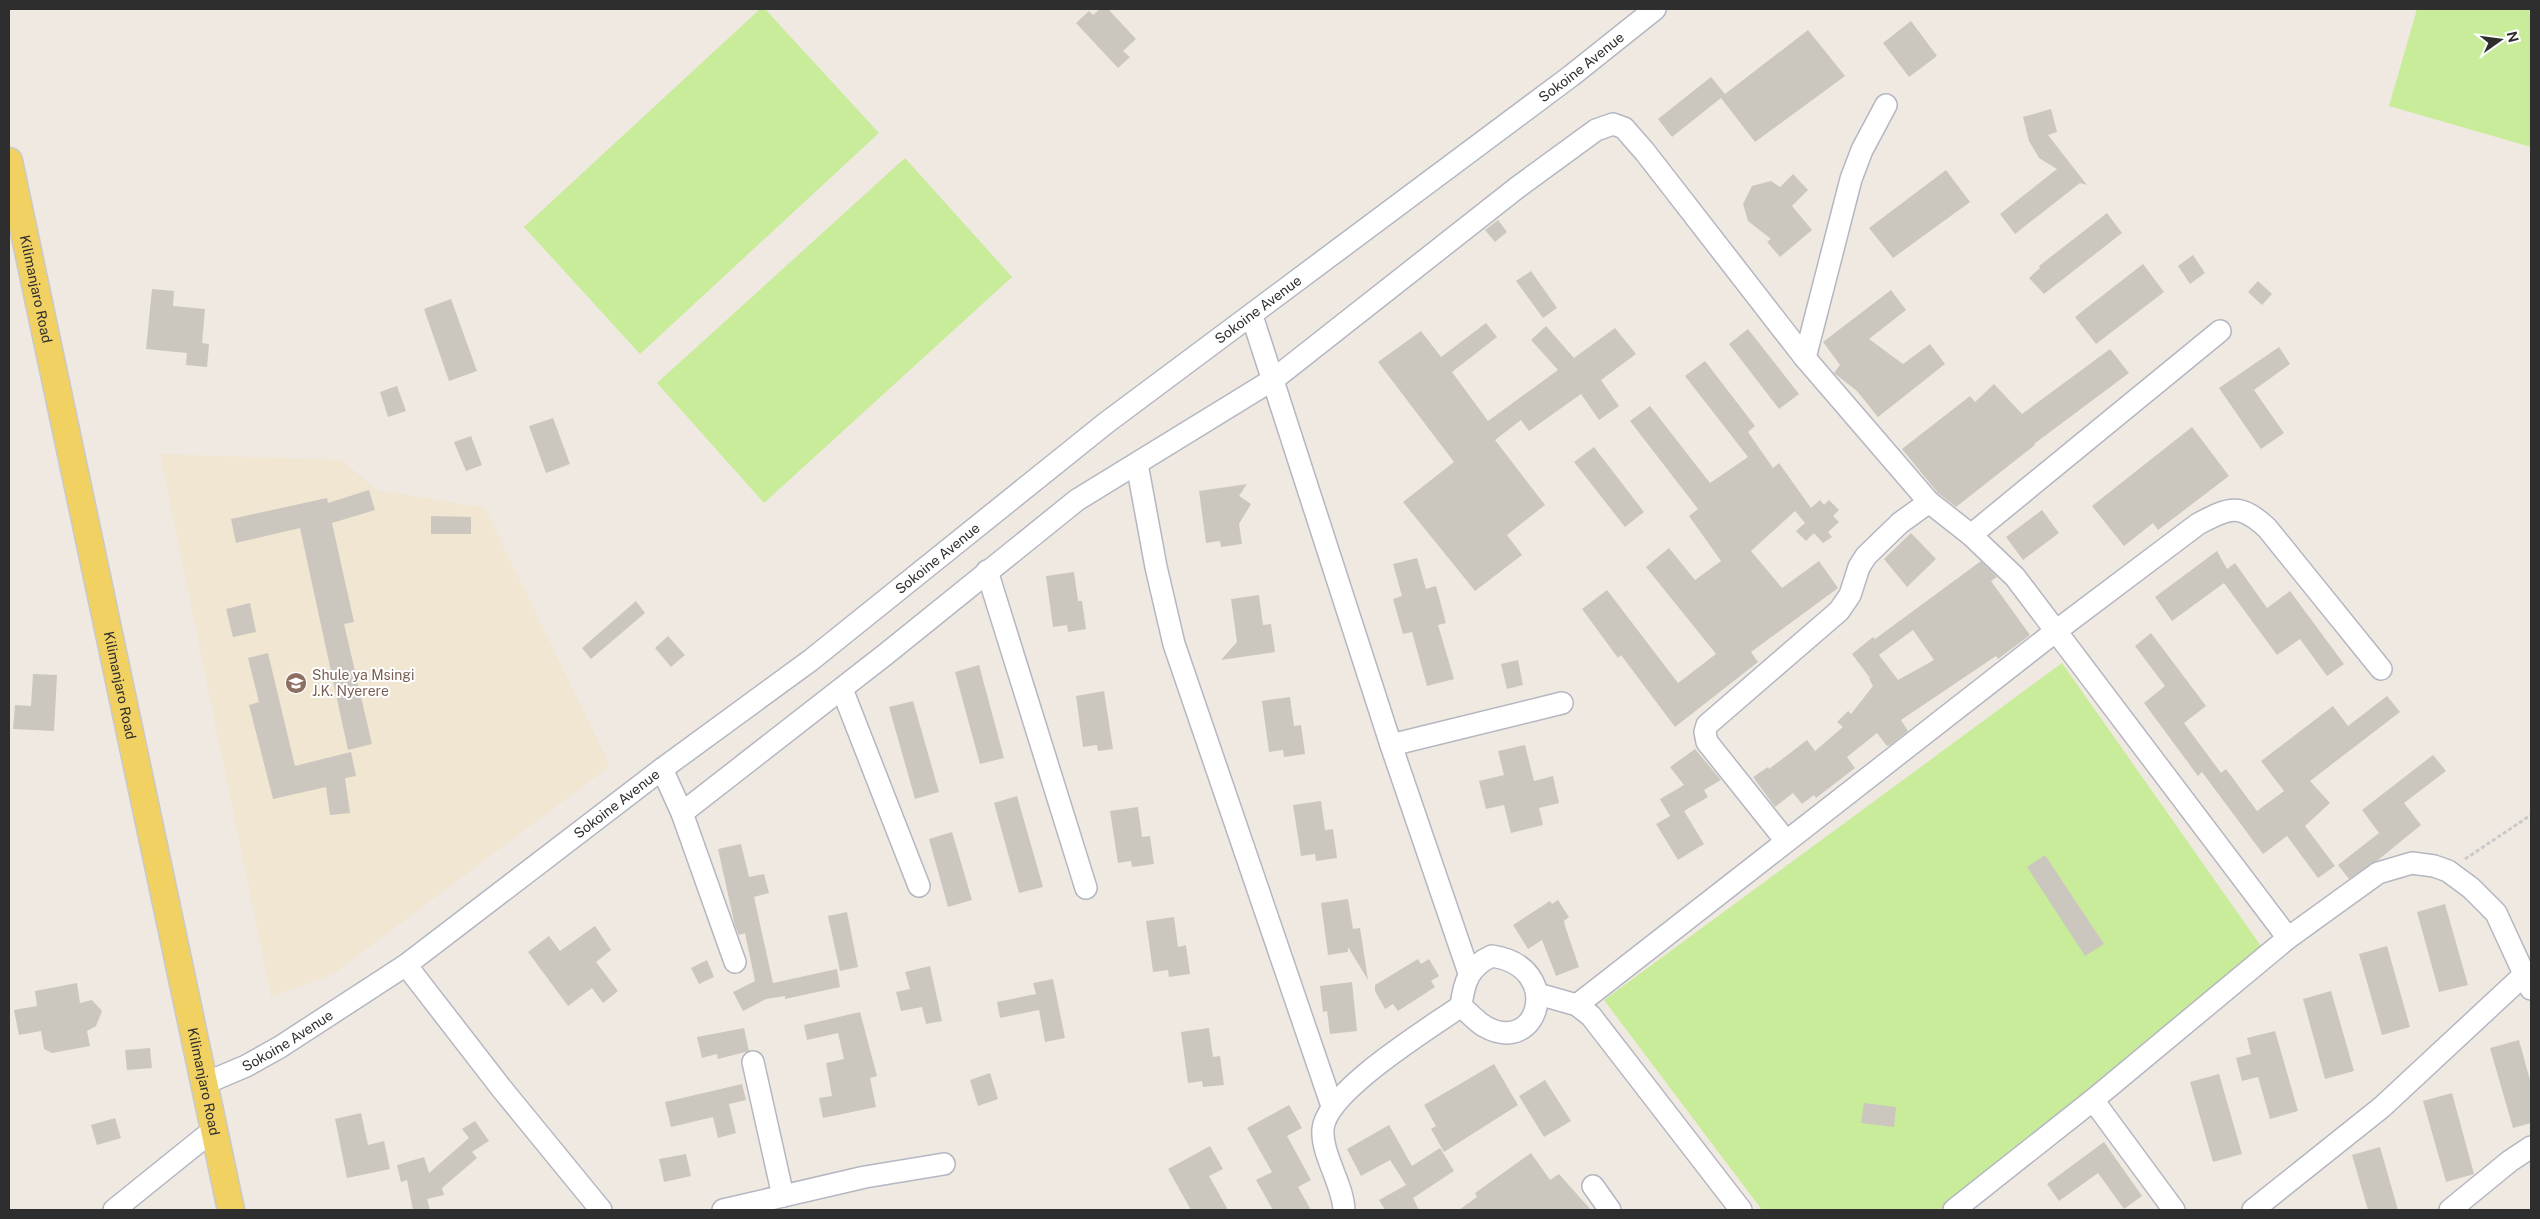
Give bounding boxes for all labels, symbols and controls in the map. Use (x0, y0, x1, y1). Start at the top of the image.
north arrow (2475, 15, 2525, 65)
street label: Sokoine Avenue (1536, 29, 1627, 105)
text: N (2504, 30, 2522, 44)
street label: Kilimanjaro Road (17, 234, 55, 345)
street label: Sokoine Avenue (1212, 272, 1305, 347)
street label: Sokoine Avenue (892, 520, 983, 597)
street label: Kilimanjaro Road (101, 630, 139, 741)
place label: Shule ya Msingi J.K. Nyerere (312, 667, 414, 699)
school or university icon: Shule ya Msingi J.K. Nyerere (284, 671, 308, 695)
street label: Sokoine Avenue (571, 766, 663, 842)
street label: Sokoine Avenue (239, 1007, 336, 1075)
street label: Kilimanjaro Road (185, 1026, 223, 1137)

